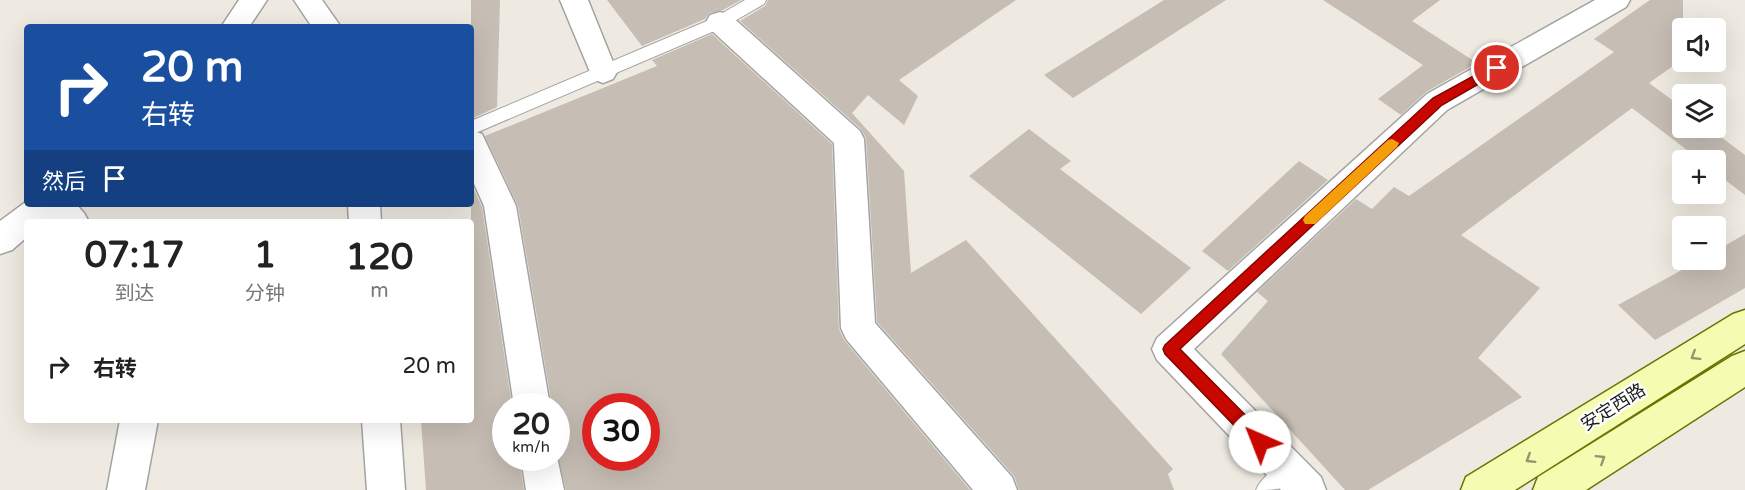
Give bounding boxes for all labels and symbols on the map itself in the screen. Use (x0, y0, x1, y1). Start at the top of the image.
pin (1471, 42, 1522, 93)
one-way arrow (1691, 348, 1701, 360)
street label: 安定西路 (1577, 379, 1649, 435)
speed limit sign: 30 (582, 393, 660, 471)
position arrow (1228, 410, 1292, 474)
one-way arrow (1526, 452, 1537, 463)
one-way arrow (1595, 455, 1606, 466)

